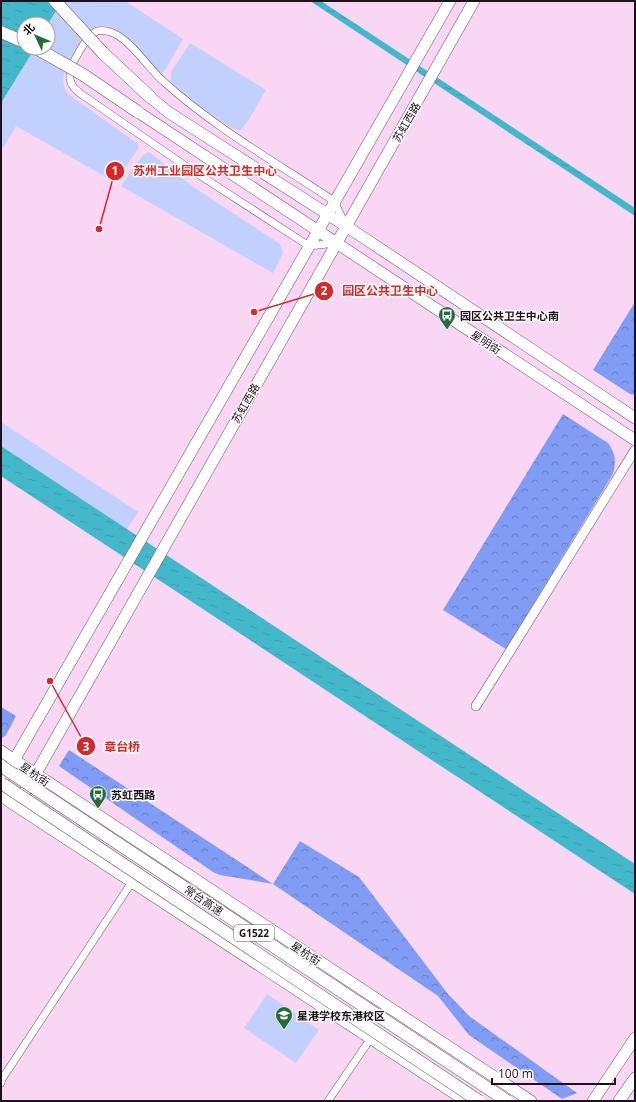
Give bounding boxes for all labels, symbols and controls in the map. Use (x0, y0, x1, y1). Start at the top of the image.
north arrow (16, 16, 56, 56)
text: 北 (19, 20, 38, 38)
street label: 苏虹西路 (389, 99, 423, 145)
callout: 苏州工业园区公共卫生中心 (105, 159, 285, 183)
text: 1 (112, 162, 118, 179)
text: 苏州工业园区公共卫生中心 (133, 162, 277, 179)
callout: 园区公共卫生中心 (314, 279, 446, 303)
text: 2 (321, 282, 328, 299)
text: 园区公共卫生中心 (342, 282, 438, 299)
bus stop icon: 园区公共卫生中心南 (437, 305, 457, 330)
place label: 园区公共卫生中心南 (460, 308, 559, 323)
street label: 星明街 (468, 327, 504, 357)
street label: 苏虹西路 (228, 380, 262, 426)
callout: 章台桥 (76, 734, 148, 758)
text: 3 (83, 738, 90, 755)
text: 章台桥 (104, 738, 140, 755)
street label: 星杭街 (17, 759, 53, 789)
bus stop icon: 苏虹西路 (88, 784, 108, 809)
place label: 苏虹西路 (111, 787, 156, 802)
street label: 常台高速 (182, 881, 226, 919)
road number: G1522 (234, 925, 274, 941)
street label: 星杭街 (288, 938, 324, 968)
school or university icon: 星港学校东港校区 (274, 1005, 294, 1030)
place label: 星港学校东港校区 (297, 1008, 385, 1023)
scale bar (492, 1060, 615, 1086)
text: 100 m (498, 1065, 533, 1082)

